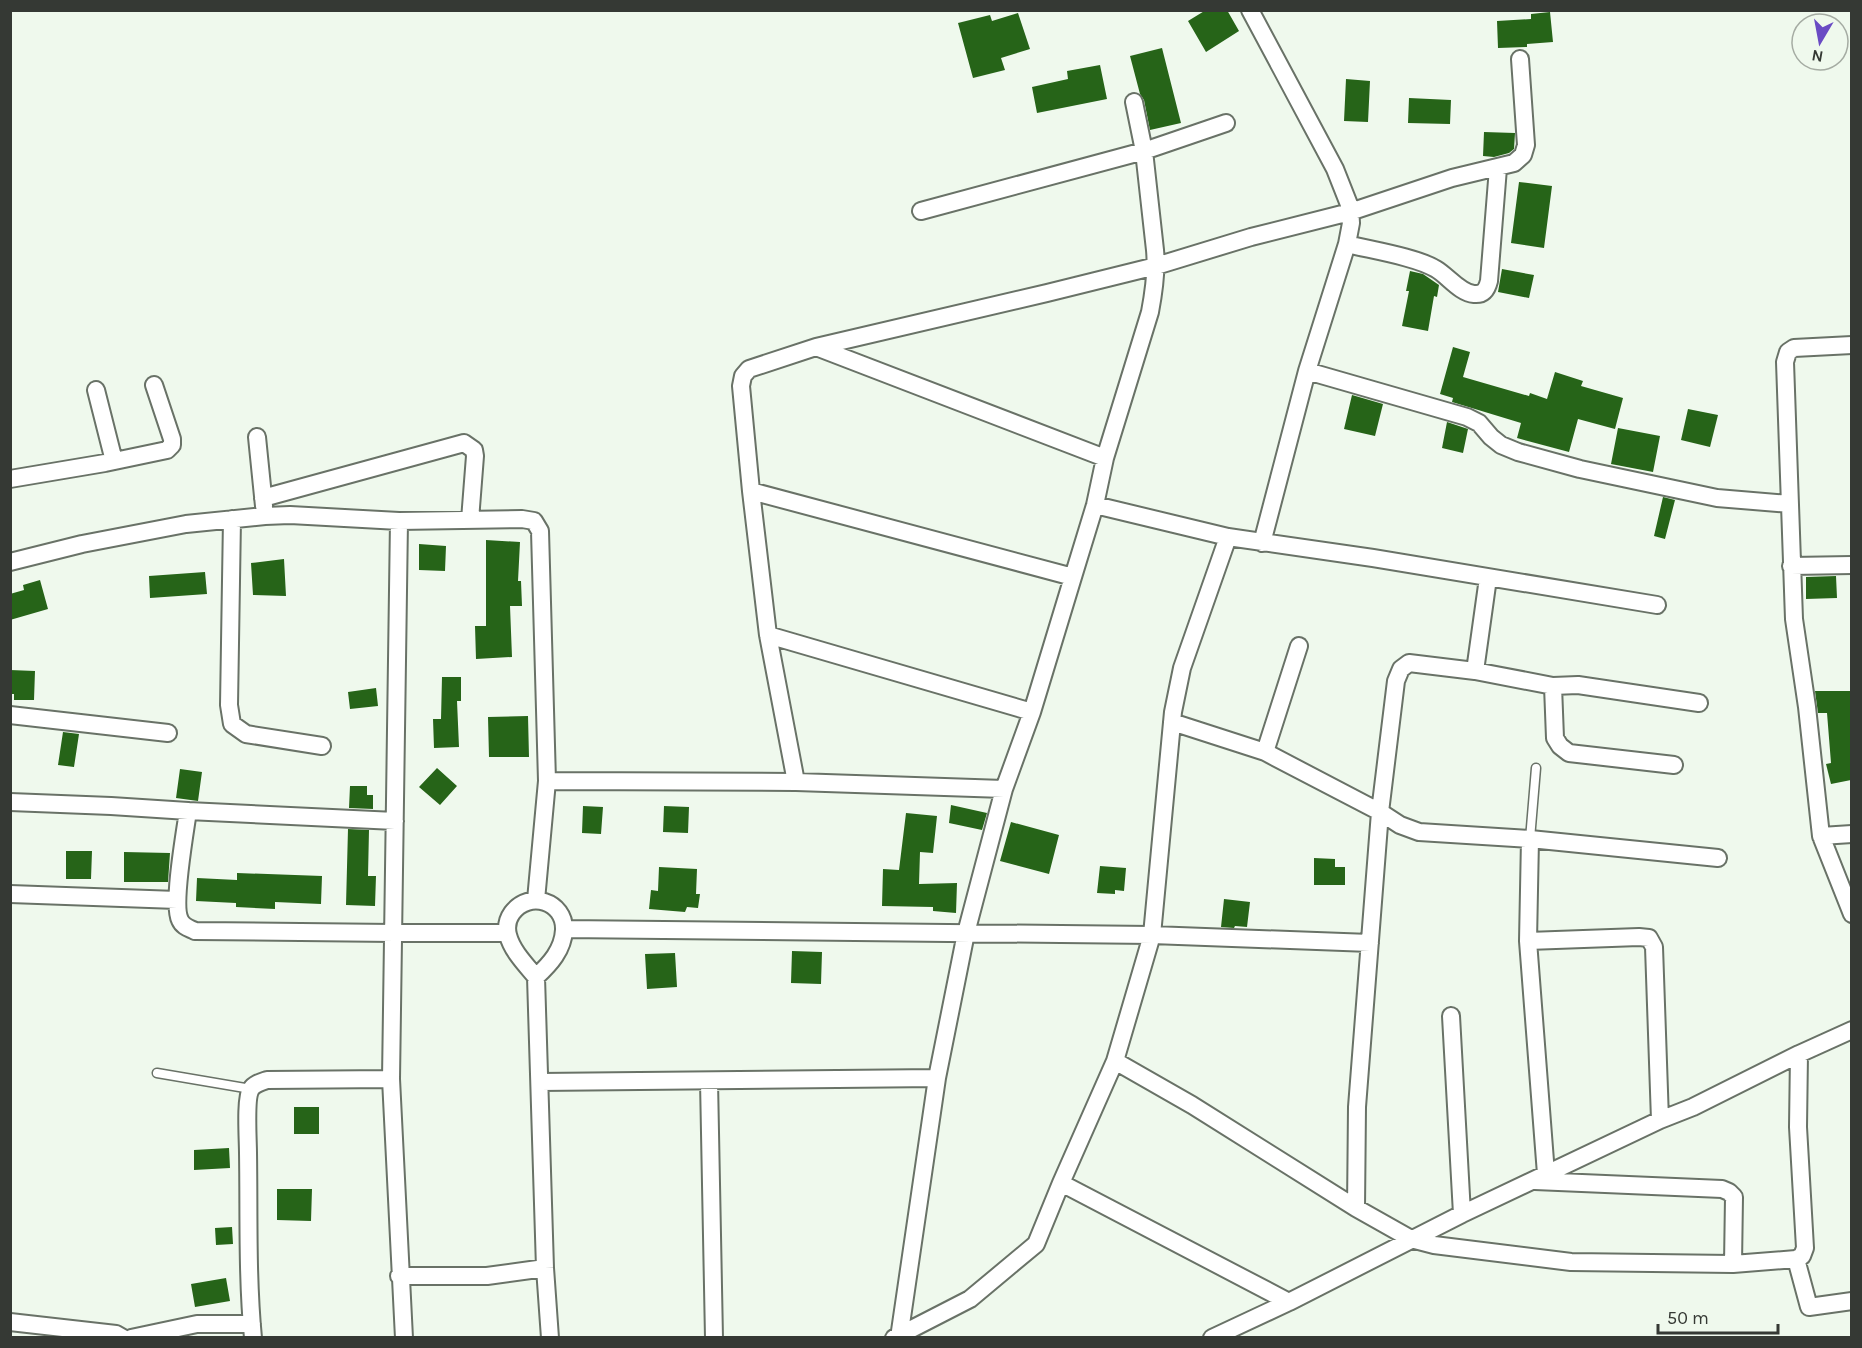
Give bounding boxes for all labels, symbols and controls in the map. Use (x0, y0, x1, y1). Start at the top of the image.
north arrow (1790, 12, 1850, 72)
text: N (1810, 46, 1825, 67)
scale bar (1658, 1297, 1778, 1335)
text: 50 m (1667, 1307, 1709, 1329)

